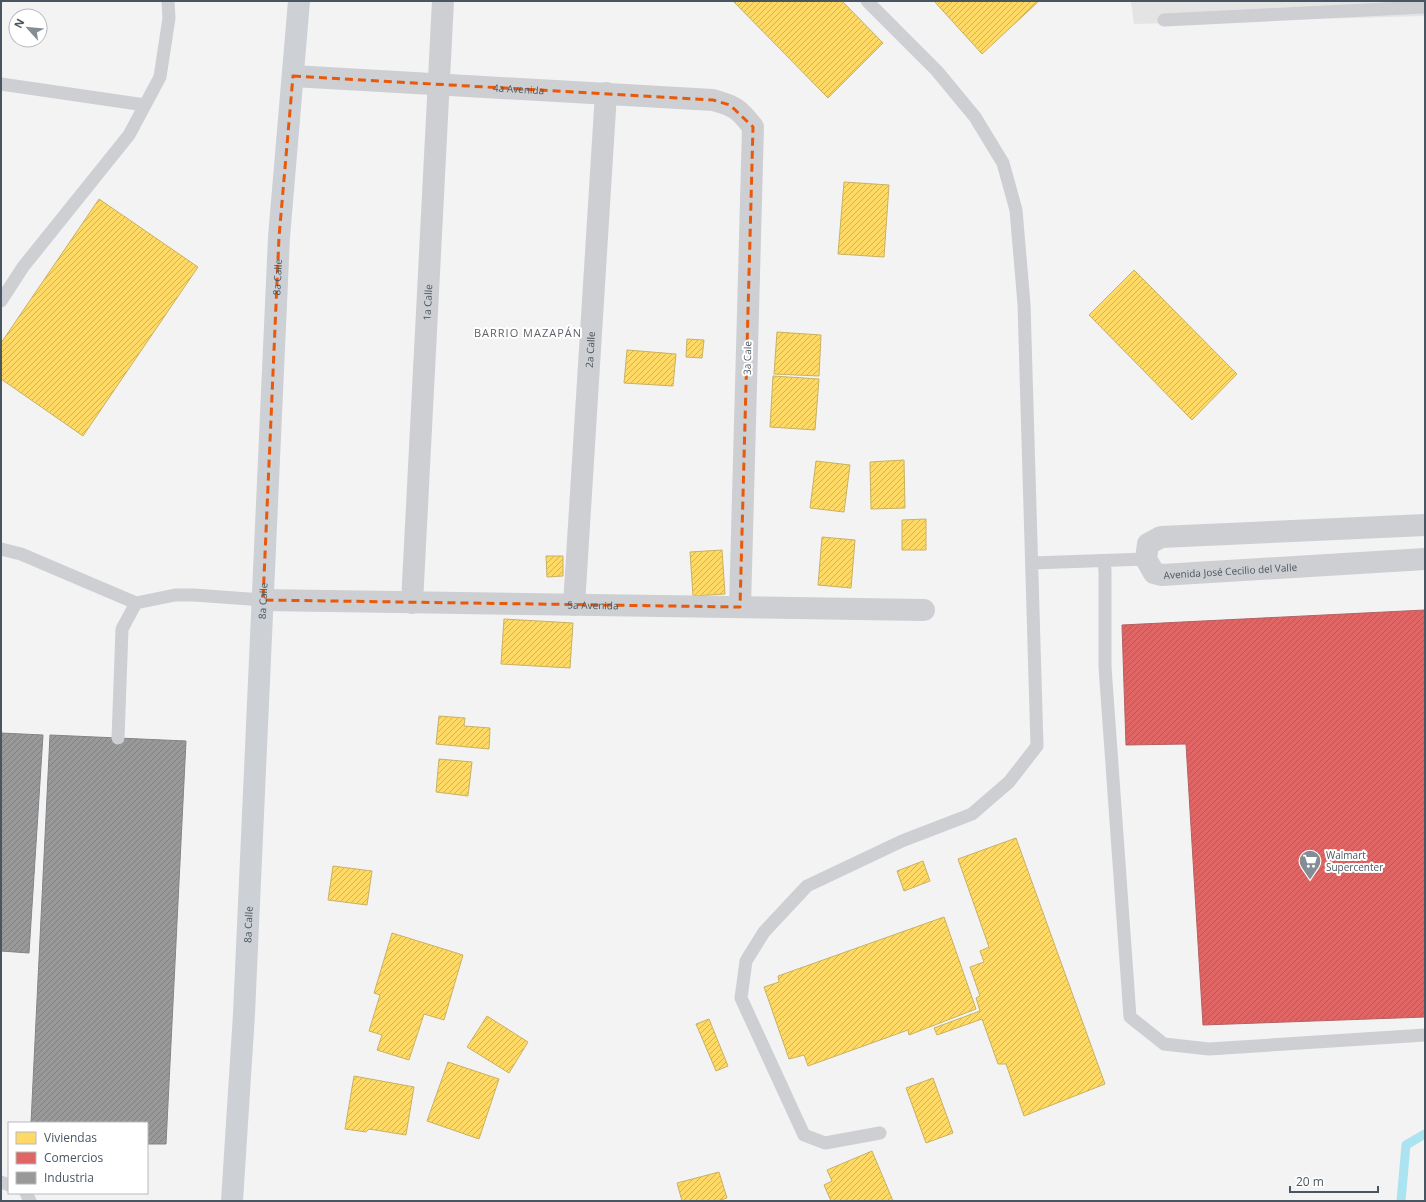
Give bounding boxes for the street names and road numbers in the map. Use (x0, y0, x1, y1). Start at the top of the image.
street label: 4a Avenida (493, 80, 545, 97)
street label: 8a Calle (269, 258, 285, 296)
street label: 1a Calle (420, 283, 435, 321)
street label: 2a Calle (582, 330, 598, 368)
street label: 3a Cale (740, 341, 754, 375)
street label: Avenida José Cecilio del Valle (1163, 560, 1298, 582)
street label: 8a Calle (255, 582, 270, 619)
street label: 5a Avenida (567, 598, 619, 612)
street label: 8a Calle (240, 906, 256, 943)

